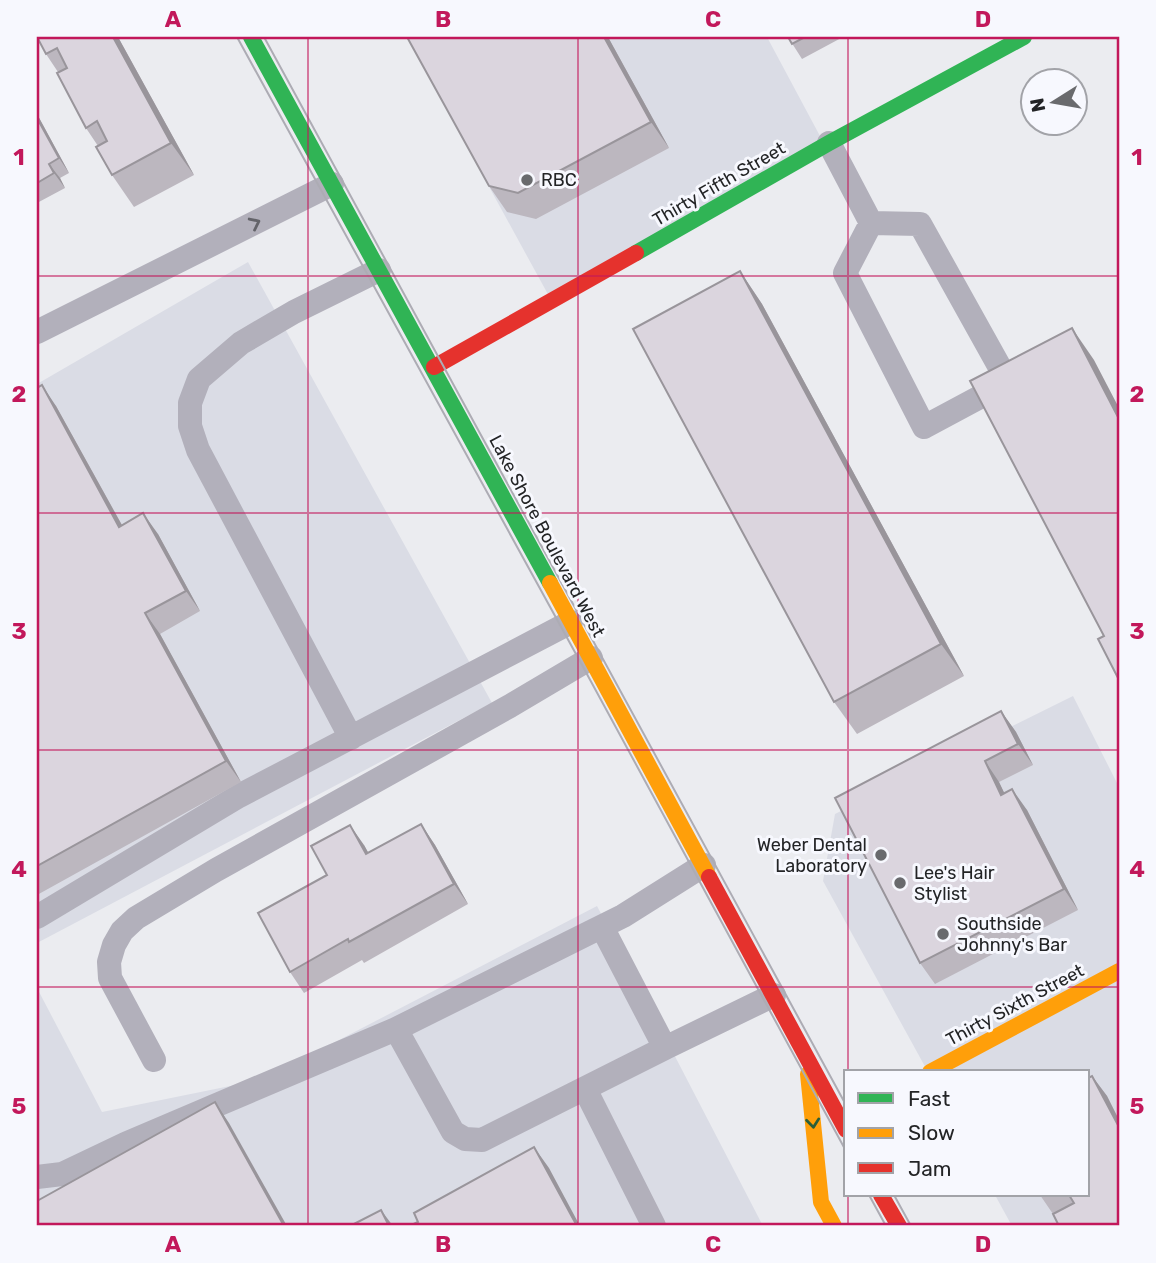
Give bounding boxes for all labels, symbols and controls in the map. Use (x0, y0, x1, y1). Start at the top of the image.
text: A (165, 5, 182, 33)
text: B (435, 5, 451, 33)
text: C (705, 5, 721, 33)
text: D (975, 5, 991, 33)
north arrow (1020, 66, 1090, 136)
text: N (1025, 96, 1050, 114)
street label: Thirty Fifth Street (649, 137, 789, 231)
text: 1 (13, 143, 25, 171)
text: 1 (1131, 143, 1143, 171)
place label: RBC (541, 169, 577, 191)
marker: RBC (519, 172, 535, 188)
one-way arrow (248, 217, 260, 231)
text: 2 (12, 380, 26, 408)
text: 2 (1130, 380, 1144, 408)
street label: Lake Shore Boulevard West (484, 431, 610, 641)
text: 3 (11, 617, 27, 645)
text: 3 (1129, 617, 1145, 645)
place label: Weber Dental Laboratory (757, 834, 867, 877)
marker: Weber Dental Laboratory (873, 847, 889, 863)
text: 4 (11, 855, 27, 883)
text: 4 (1129, 855, 1145, 883)
place label: Lee's Hair Stylist (914, 862, 995, 905)
marker: Lee's Hair Stylist (892, 875, 908, 891)
place label: Southside Johnny's Bar (957, 913, 1067, 956)
marker: Southside Johnny's Bar (935, 926, 951, 942)
street label: Thirty Sixth Street (942, 959, 1088, 1051)
legend (844, 1070, 1090, 1196)
text: Fast (908, 1086, 950, 1111)
text: 5 (12, 1092, 27, 1120)
text: 5 (1130, 1092, 1145, 1120)
one-way arrow (805, 1117, 820, 1128)
text: Slow (908, 1120, 955, 1145)
text: Jam (908, 1156, 952, 1181)
text: A (165, 1230, 182, 1258)
text: B (435, 1230, 451, 1258)
text: C (705, 1230, 721, 1258)
text: D (975, 1230, 991, 1258)

